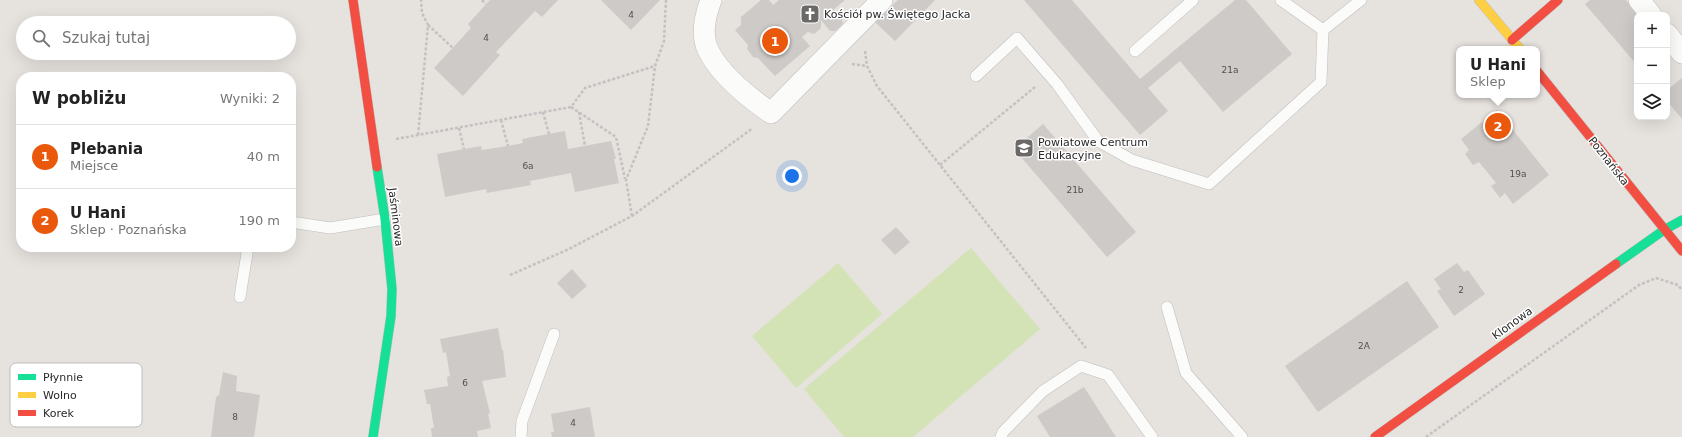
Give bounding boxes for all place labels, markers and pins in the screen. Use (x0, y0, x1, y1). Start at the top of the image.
church icon: Kościół pw. Świętego Jacka (799, 3, 821, 25)
place label: Kościół pw. Świętego Jacka (824, 8, 971, 21)
pin: 1 (762, 26, 788, 56)
pin: 2 (1485, 111, 1511, 141)
place label: Powiatowe Centrum Edukacyjne (1038, 136, 1148, 162)
school or university icon: Powiatowe Centrum Edukacyjne (1013, 137, 1035, 159)

